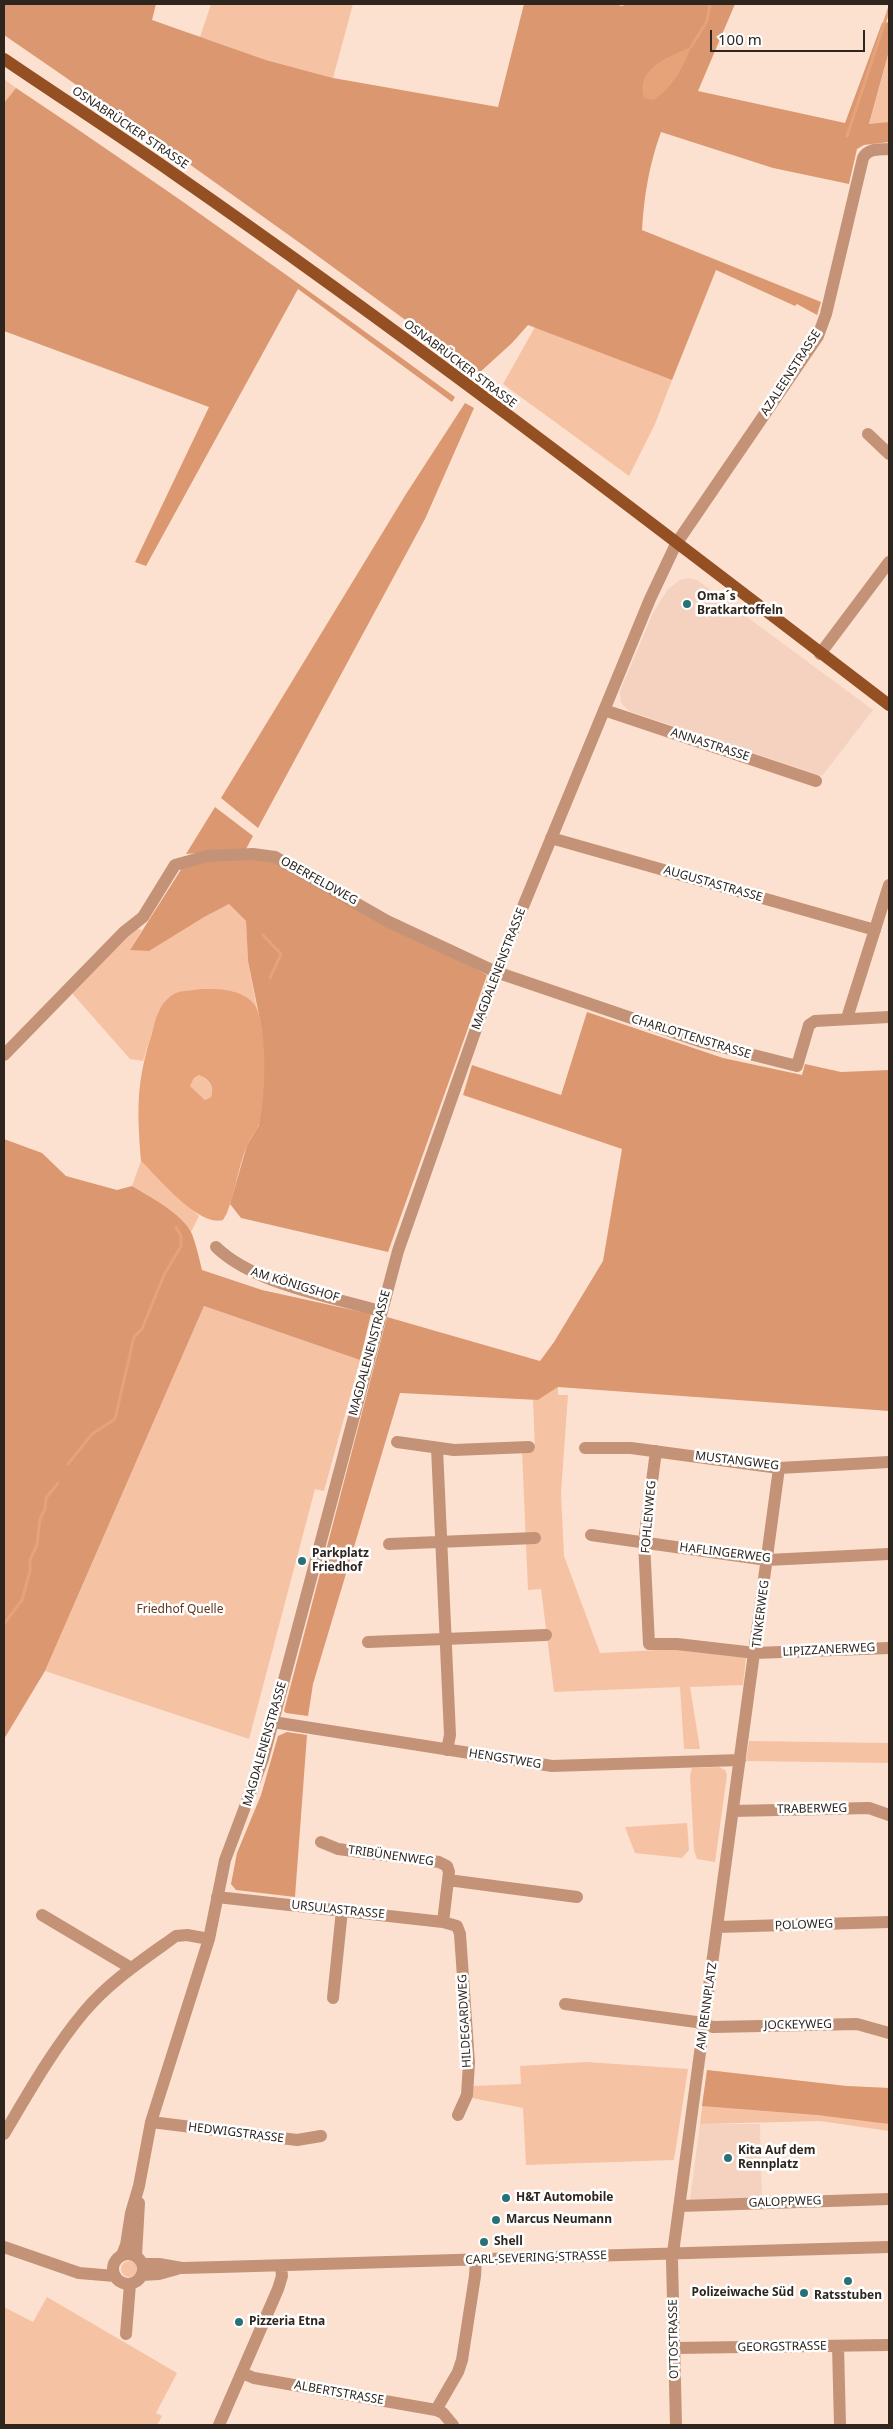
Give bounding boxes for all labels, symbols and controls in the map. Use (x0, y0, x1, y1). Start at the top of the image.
scale bar (713, 20, 868, 52)
text: 100 m (718, 29, 762, 49)
street label: OSNABRÜCKER STRASSE (69, 84, 191, 172)
street label: OSNABRÜCKER STRASSE (401, 317, 519, 411)
street label: AZALEENSTRASSE (758, 327, 824, 419)
place label: Oma´s Bratkartoffeln (697, 590, 783, 618)
marker: Oma´s Bratkartoffeln (681, 598, 693, 610)
street label: ANNASTRASSE (669, 726, 751, 764)
street label: OBERFELDWEG (278, 854, 360, 908)
street label: AUGUSTASTRASSE (662, 863, 764, 905)
street label: MAGDALENENSTRASSE (469, 906, 529, 1032)
street label: CHARLOTTENSTRASSE (629, 1012, 753, 1062)
street label: AM KÖNIGSHOF (249, 1265, 341, 1305)
street label: MAGDALENENSTRASSE (346, 1289, 394, 1417)
street label: MUSTANGWEG (694, 1449, 780, 1473)
street label: FOHLENWEG (639, 1480, 659, 1554)
street label: HAFLINGERWEG (679, 1540, 771, 1566)
place label: Parkplatz Friedhof (312, 1547, 369, 1575)
marker: Parkplatz Friedhof (296, 1555, 308, 1567)
street label: TINKERWEG (750, 1579, 772, 1649)
park label: Friedhof Quelle (137, 1603, 223, 1617)
street label: LIPIZZANERWEG (782, 1640, 876, 1660)
street label: MAGDALENENSTRASSE (240, 1680, 290, 1808)
street label: HENGSTWEG (468, 1746, 542, 1772)
street label: TRABERWEG (777, 1801, 847, 1817)
street label: TRIBÜNENWEG (347, 1843, 435, 1869)
street label: URSULASTRASSE (291, 1898, 385, 1922)
street label: POLOWEG (775, 1917, 833, 1933)
street label: AM RENNPLATZ (694, 1961, 720, 2051)
street label: HILDEGARDWEG (455, 1974, 475, 2068)
street label: JOCKEYWEG (764, 2017, 832, 2033)
street label: HEDWIGSTRASSE (187, 2120, 285, 2146)
place label: Kita Auf dem Rennplatz (738, 2144, 815, 2172)
marker: Kita Auf dem Rennplatz (722, 2152, 734, 2164)
place label: H&T Automobile (516, 2191, 613, 2205)
marker: H&T Automobile (500, 2192, 512, 2204)
street label: GALOPPWEG (748, 2194, 822, 2210)
place label: Marcus Neumann (506, 2213, 612, 2227)
marker: Marcus Neumann (490, 2214, 502, 2226)
place label: Shell (494, 2235, 523, 2249)
marker: Shell (478, 2236, 490, 2248)
street label: CARL-SEVERING-STRASSE (465, 2248, 607, 2268)
marker: Ratsstuben (842, 2275, 854, 2287)
place label: Polizeiwache Süd (691, 2286, 794, 2300)
marker: Polizeiwache Süd (798, 2287, 810, 2299)
place label: Ratsstuben (814, 2289, 882, 2303)
street label: OTTOSTRASSE (666, 2299, 682, 2379)
place label: Pizzeria Etna (249, 2315, 325, 2329)
marker: Pizzeria Etna (233, 2316, 245, 2328)
street label: GEORGSTRASSE (737, 2339, 827, 2355)
street label: ALBERTSTRASSE (293, 2378, 385, 2408)

